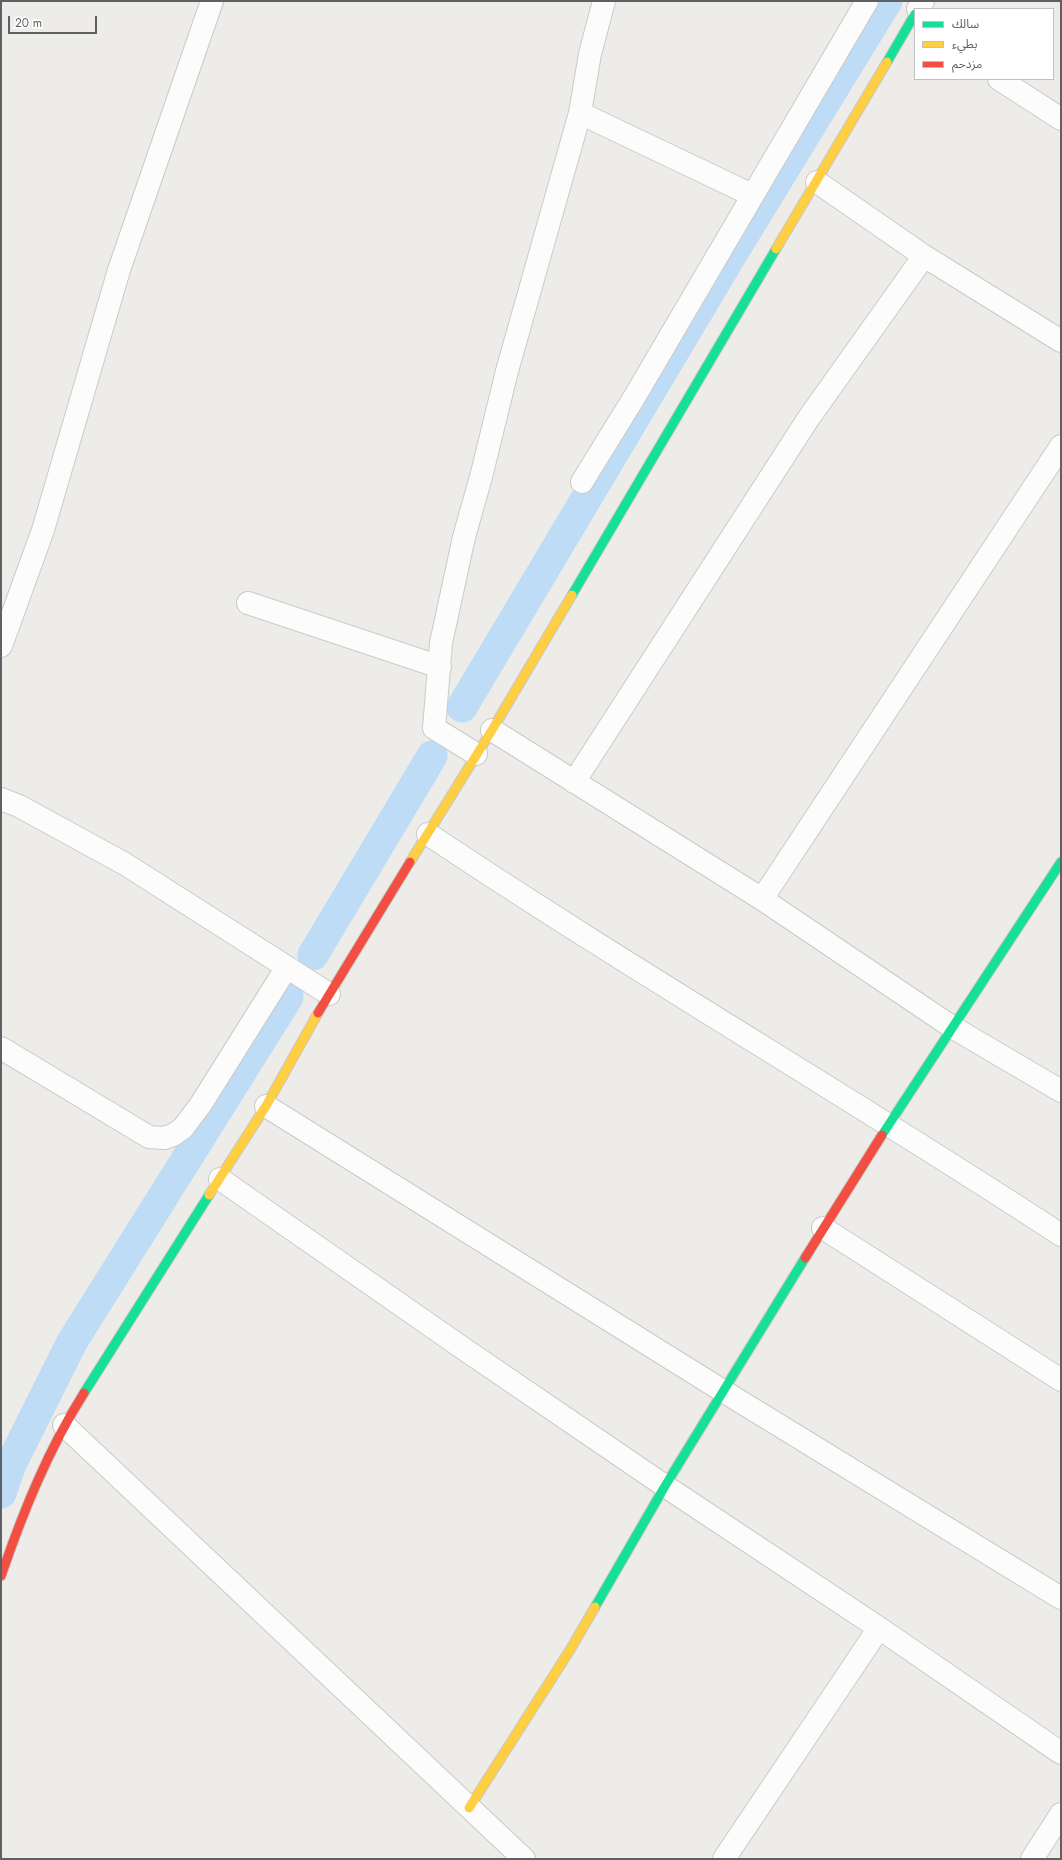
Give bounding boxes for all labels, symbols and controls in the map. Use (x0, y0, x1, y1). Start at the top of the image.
scale bar (10, 8, 99, 34)
legend (914, 8, 1054, 80)
text: 20 m (15, 14, 42, 32)
text: سالك (952, 15, 979, 33)
text: بطيء (952, 35, 978, 53)
text: مزدحم (952, 55, 982, 73)

